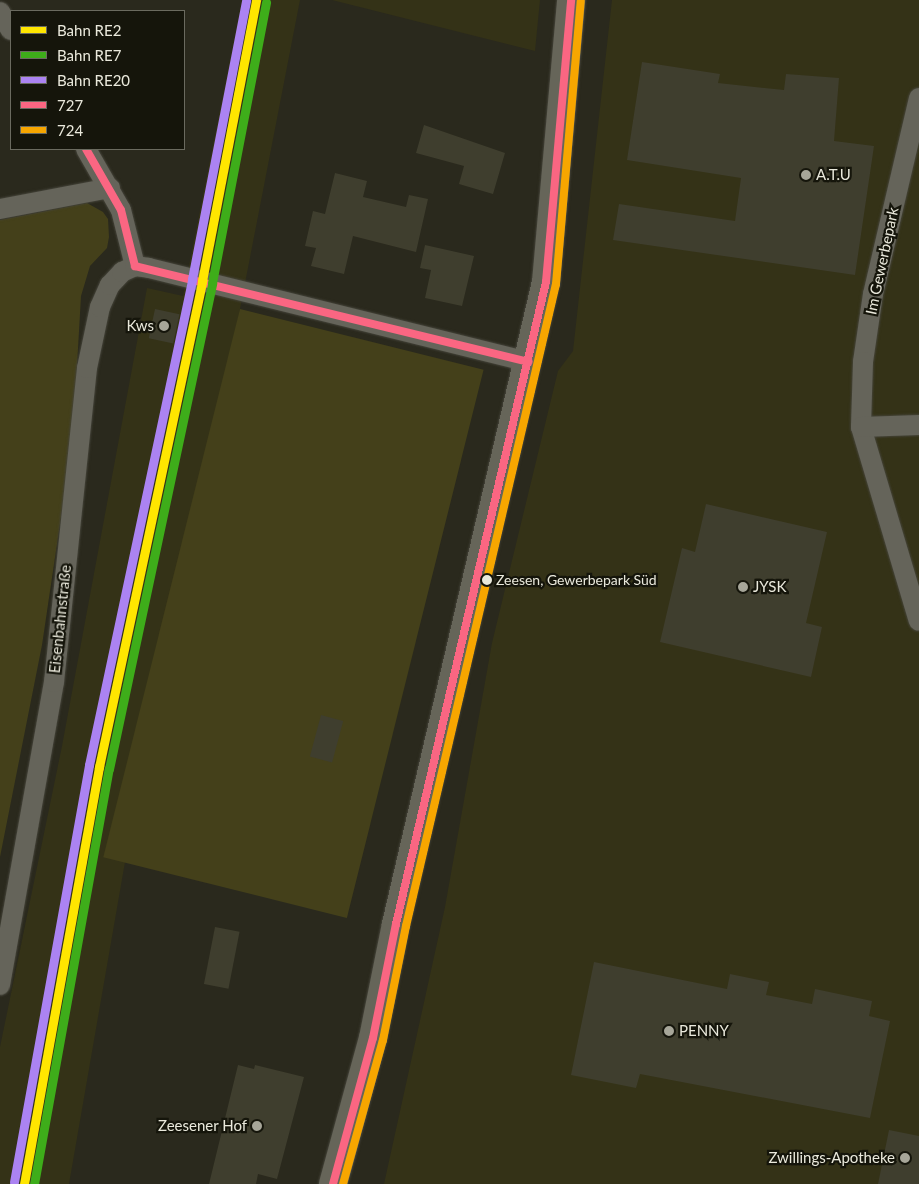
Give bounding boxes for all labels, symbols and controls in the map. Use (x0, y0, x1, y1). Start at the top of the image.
legend (10, 10, 185, 150)
text: Bahn RE2 (57, 21, 121, 39)
text: Bahn RE7 (57, 46, 121, 64)
text: Bahn RE20 (57, 71, 130, 89)
text: 727 (57, 96, 83, 114)
text: 724 (57, 121, 83, 139)
place label: A.T.U (816, 166, 851, 184)
marker: A.T.U (800, 169, 812, 181)
street label: Im Gewerbepark (862, 206, 902, 316)
place label: Kws (126, 317, 154, 335)
marker: Kws (158, 320, 170, 332)
street label: Eisenbahnstraße (45, 564, 75, 674)
place label: Zeesen, Gewerbepark Süd (496, 572, 657, 588)
marker: Zeesen, Gewerbepark Süd (482, 575, 492, 585)
place label: JYSK (753, 578, 786, 596)
marker: JYSK (737, 581, 749, 593)
place label: PENNY (679, 1022, 729, 1040)
marker: PENNY (663, 1025, 675, 1037)
place label: Zeesener Hof (158, 1117, 247, 1135)
marker: Zeesener Hof (251, 1120, 263, 1132)
place label: Zwillings-Apotheke (768, 1149, 895, 1167)
marker: Zwillings-Apotheke (899, 1152, 911, 1164)

